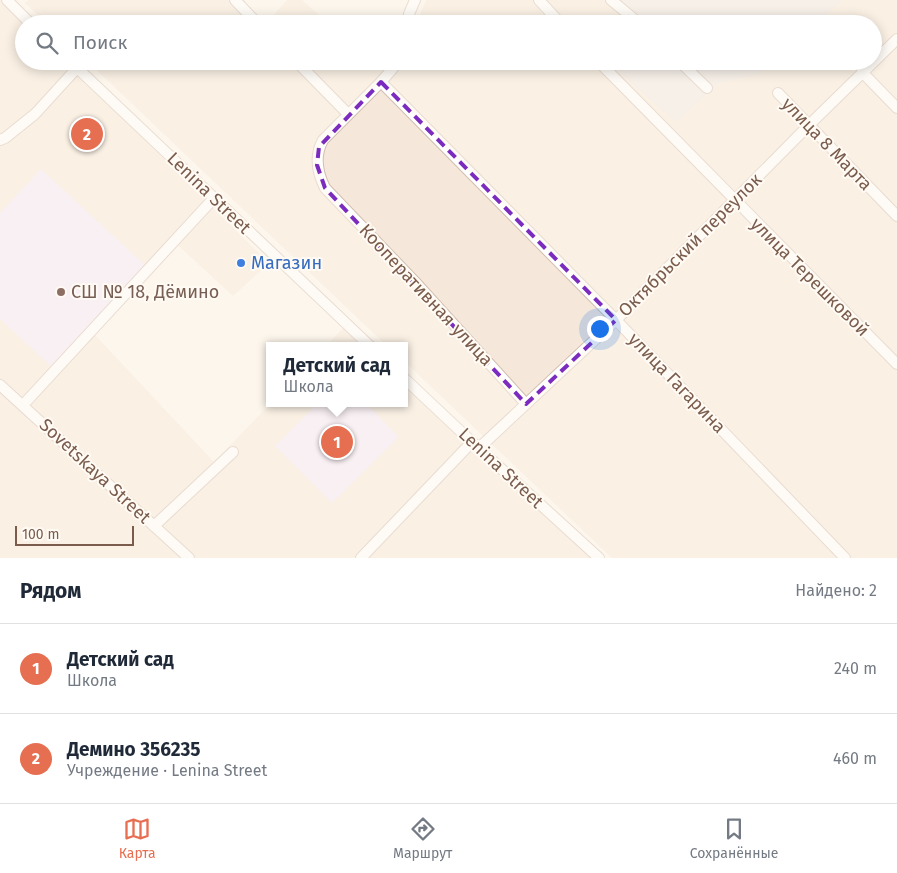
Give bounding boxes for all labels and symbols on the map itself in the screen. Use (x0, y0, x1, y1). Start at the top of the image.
street label: улица 8 Марта (777, 93, 877, 195)
pin: 2 (71, 115, 103, 153)
street label: Lenina Street (163, 148, 256, 239)
street label: Октябрьский переулок (614, 168, 767, 321)
street label: улица Терешковой (746, 213, 874, 341)
street label: Кооперативная улица (354, 219, 498, 371)
place label: Магазин (251, 252, 322, 274)
marker: Магазин (235, 257, 247, 269)
place label: СШ № 18, Дёмино (71, 281, 219, 303)
marker: СШ № 18, Дёмино (55, 286, 67, 298)
your location (587, 316, 613, 342)
street label: улица Гагарина (624, 328, 730, 438)
street label: Sovetskaya Street (35, 414, 156, 529)
pin: 1 (321, 423, 353, 461)
street label: Lenina Street (454, 423, 548, 513)
scale bar (15, 523, 134, 546)

